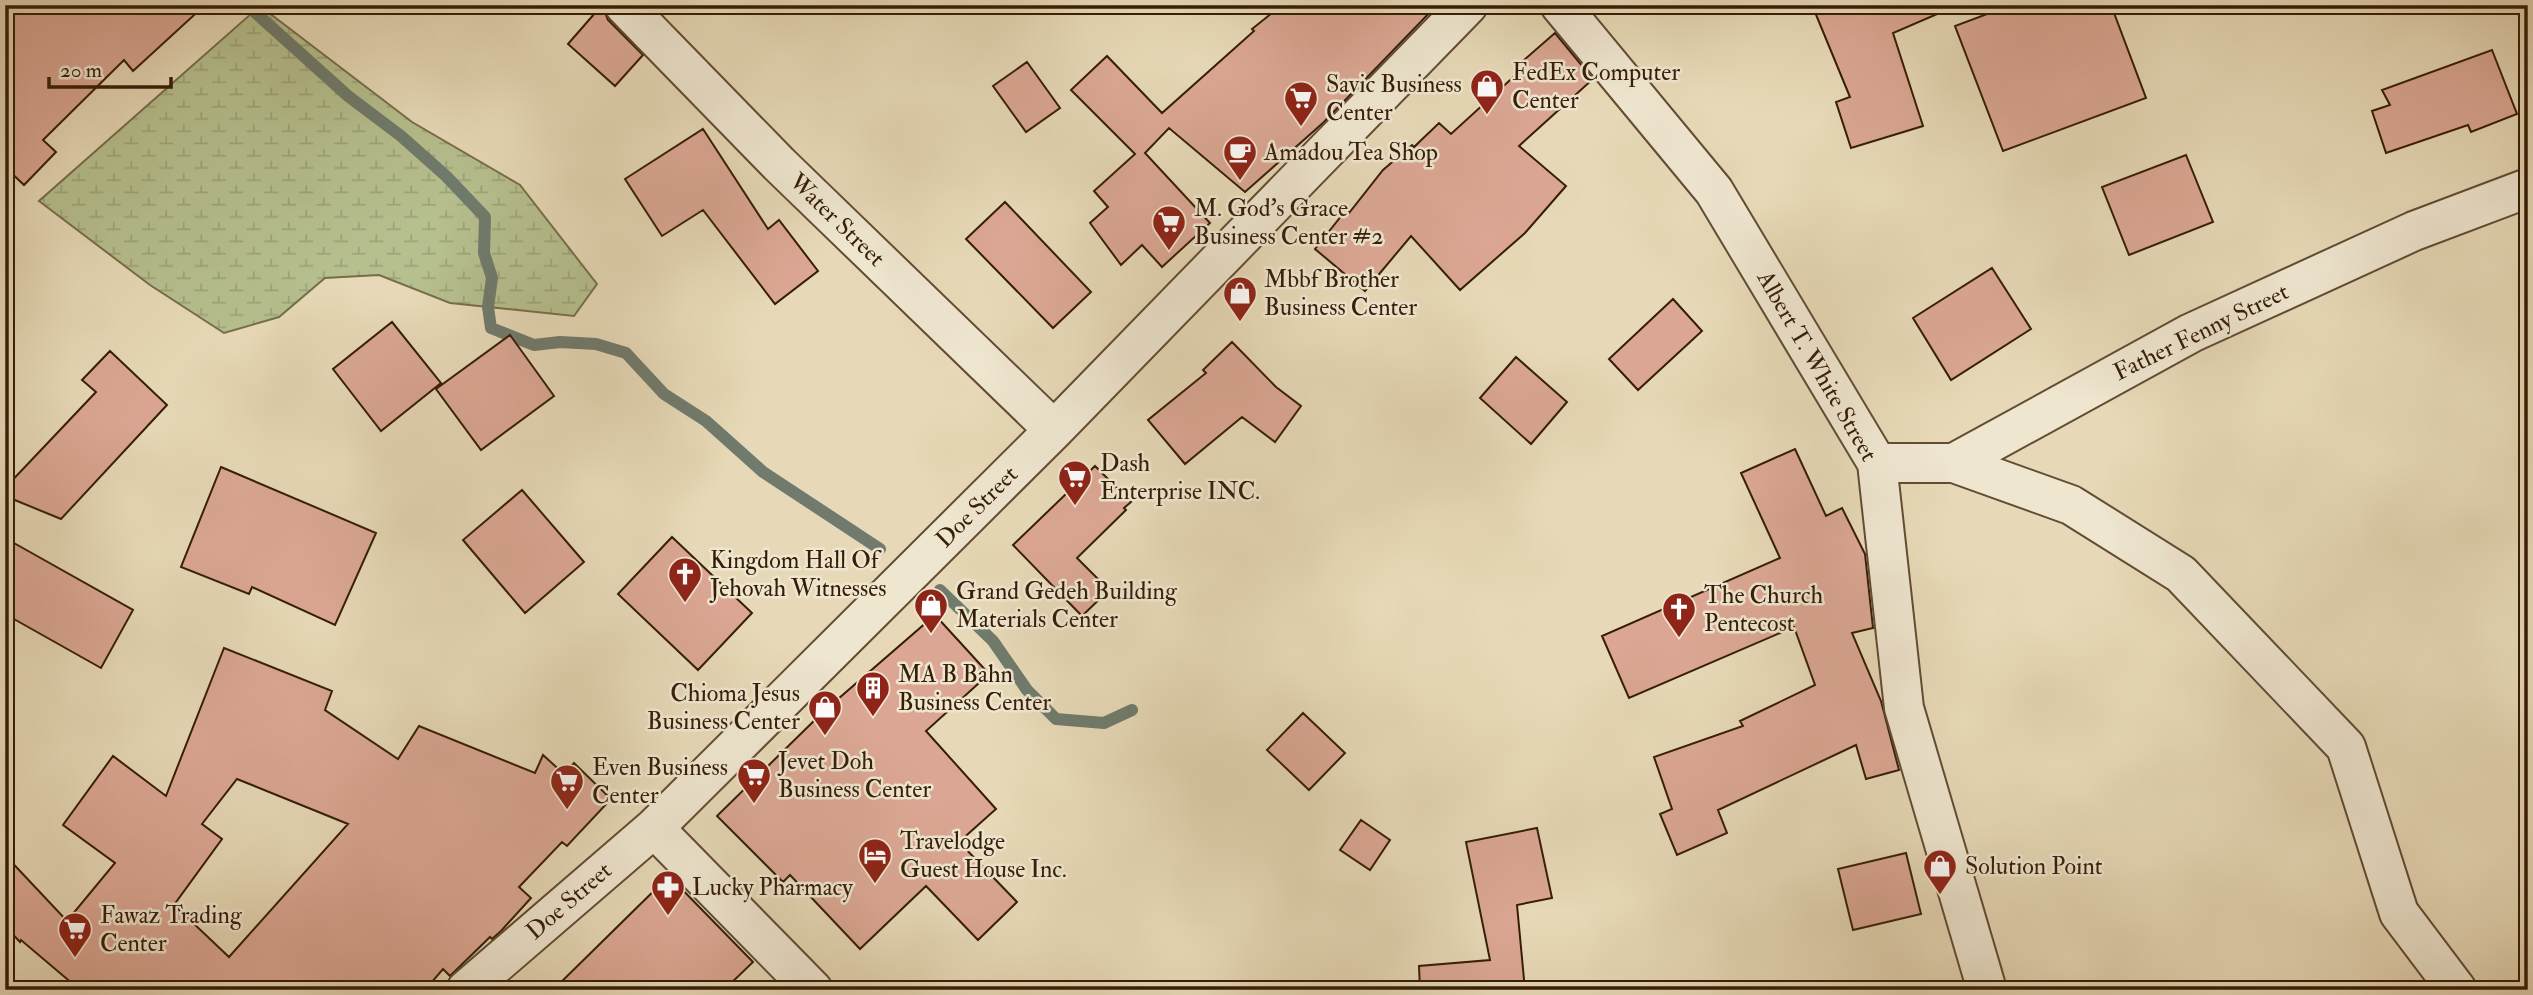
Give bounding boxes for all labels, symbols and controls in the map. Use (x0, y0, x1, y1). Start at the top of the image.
scale bar (49, 46, 172, 90)
text: 20 m (60, 57, 102, 84)
place label: FedEx Computer Center (1512, 57, 1680, 116)
shop icon: FedEx Computer Center (1468, 67, 1506, 116)
place label: Savic Business Center (1326, 69, 1462, 128)
supermarket icon: Savic Business Center (1282, 79, 1320, 128)
cafe icon: Amadou Tea Shop (1221, 133, 1259, 182)
place label: Amadou Tea Shop (1263, 137, 1438, 168)
street label: Water Street (782, 166, 892, 274)
place label: M. God's Grace Business Center #2 (1194, 193, 1384, 252)
supermarket icon: M. God's Grace Business Center #2 (1150, 203, 1188, 252)
place label: Mbbf Brother Business Center (1264, 264, 1417, 323)
street label: Albert T. White Street (1749, 264, 1884, 467)
shop icon: Mbbf Brother Business Center (1221, 274, 1259, 323)
street label: Father Fenny Street (2108, 276, 2294, 388)
place label: Dash Enterprise INC. (1100, 448, 1260, 507)
supermarket icon: Dash Enterprise INC. (1056, 458, 1094, 507)
street label: Doe Street (929, 459, 1025, 555)
place label: Kingdom Hall Of Jehovah Witnesses (709, 545, 887, 604)
church icon: Kingdom Hall Of Jehovah Witnesses (666, 555, 704, 604)
place label: Grand Gedeh Building Materials Center (956, 576, 1178, 635)
place label: The Church Pentecost (1704, 580, 1823, 639)
shop icon: Grand Gedeh Building Materials Center (912, 586, 950, 635)
church icon: The Church Pentecost (1660, 590, 1698, 639)
place label: MA B Bahn Business Center (898, 659, 1051, 718)
building icon: MA B Bahn Business Center (854, 669, 892, 718)
place label: Chioma Jesus Business Center (647, 678, 800, 737)
shop icon: Chioma Jesus Business Center (806, 688, 844, 737)
place label: Jevet Doh Business Center (777, 746, 931, 805)
place label: Even Business Center (592, 752, 728, 811)
supermarket icon: Jevet Doh Business Center (735, 756, 773, 805)
supermarket icon: Even Business Center (548, 762, 586, 811)
place label: Travelodge Guest House Inc. (900, 826, 1067, 885)
hotel icon: Travelodge Guest House Inc. (856, 836, 894, 885)
shop icon: Solution Point (1921, 847, 1959, 896)
place label: Solution Point (1965, 851, 2103, 882)
street label: Doe Street (520, 855, 619, 947)
pharmacy icon: Lucky Pharmacy (649, 868, 687, 917)
place label: Lucky Pharmacy (692, 872, 853, 903)
place label: Fawaz Trading Center (100, 900, 243, 959)
supermarket icon: Fawaz Trading Center (56, 910, 94, 959)

